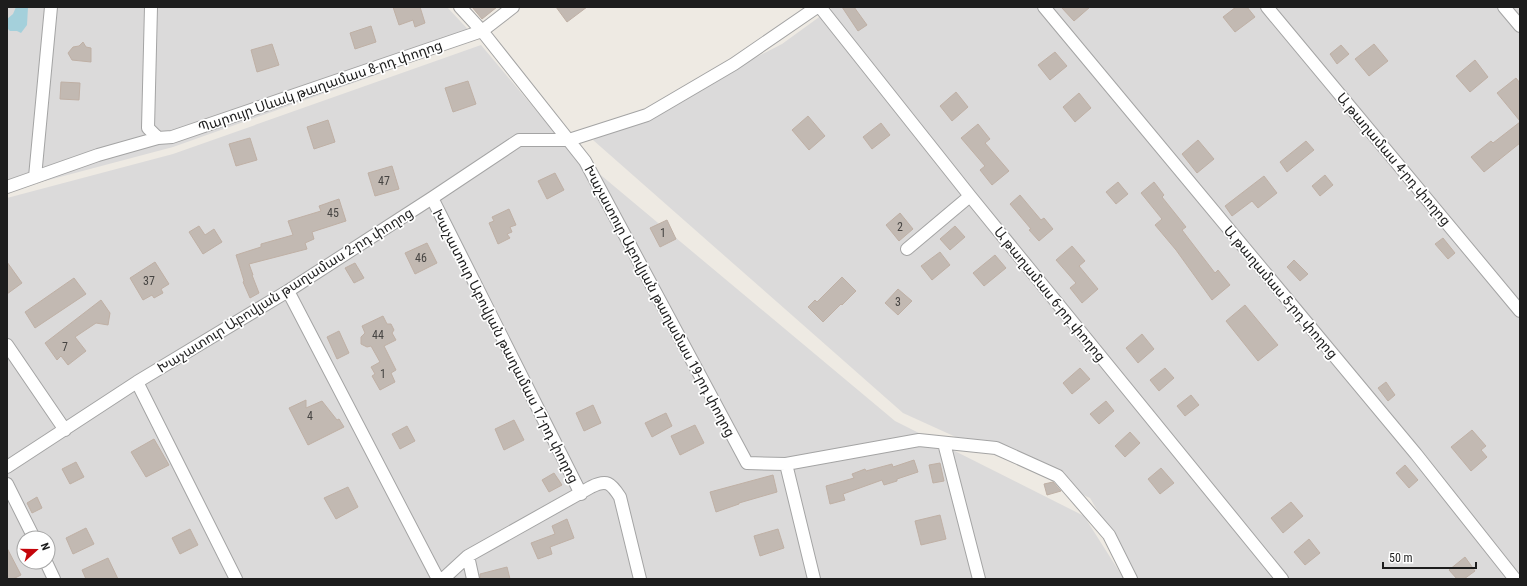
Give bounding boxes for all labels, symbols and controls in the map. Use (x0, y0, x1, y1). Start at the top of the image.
street label: Պարույր Սևակ թաղամաս 8-րդ փողոց (196, 37, 444, 135)
street label: Ա թաղամաս 4-րդ փողոց (1334, 89, 1454, 229)
street label: Խաչատուր Աբովյան թաղամաս 19-րդ փողոց (581, 162, 739, 440)
house number: 47 (378, 174, 390, 188)
street label: Խաչատուր Աբովյան թաղամաս 2-րդ փողոց (154, 204, 416, 376)
house number: 45 (327, 206, 339, 220)
street label: Խաչատուր Աբովյան թաղամաս 17-րդ փողոց (430, 206, 582, 486)
house number: 2 (897, 220, 903, 234)
street label: Ա թաղամաս 5-րդ փողոց (1221, 222, 1341, 362)
street label: Ա թաղամաս 6-րդ փողոց (991, 224, 1109, 364)
house number: 1 (660, 226, 666, 240)
house number: 46 (415, 251, 427, 265)
house number: 37 (143, 274, 155, 288)
house number: 3 (895, 295, 901, 309)
house number: 44 (372, 328, 384, 342)
house number: 7 (62, 340, 68, 354)
house number: 1 (380, 367, 386, 381)
house number: 4 (307, 409, 313, 423)
north arrow (16, 530, 56, 570)
text: N (38, 541, 52, 552)
scale bar (1383, 544, 1476, 570)
text: 50 m (1389, 551, 1413, 565)

